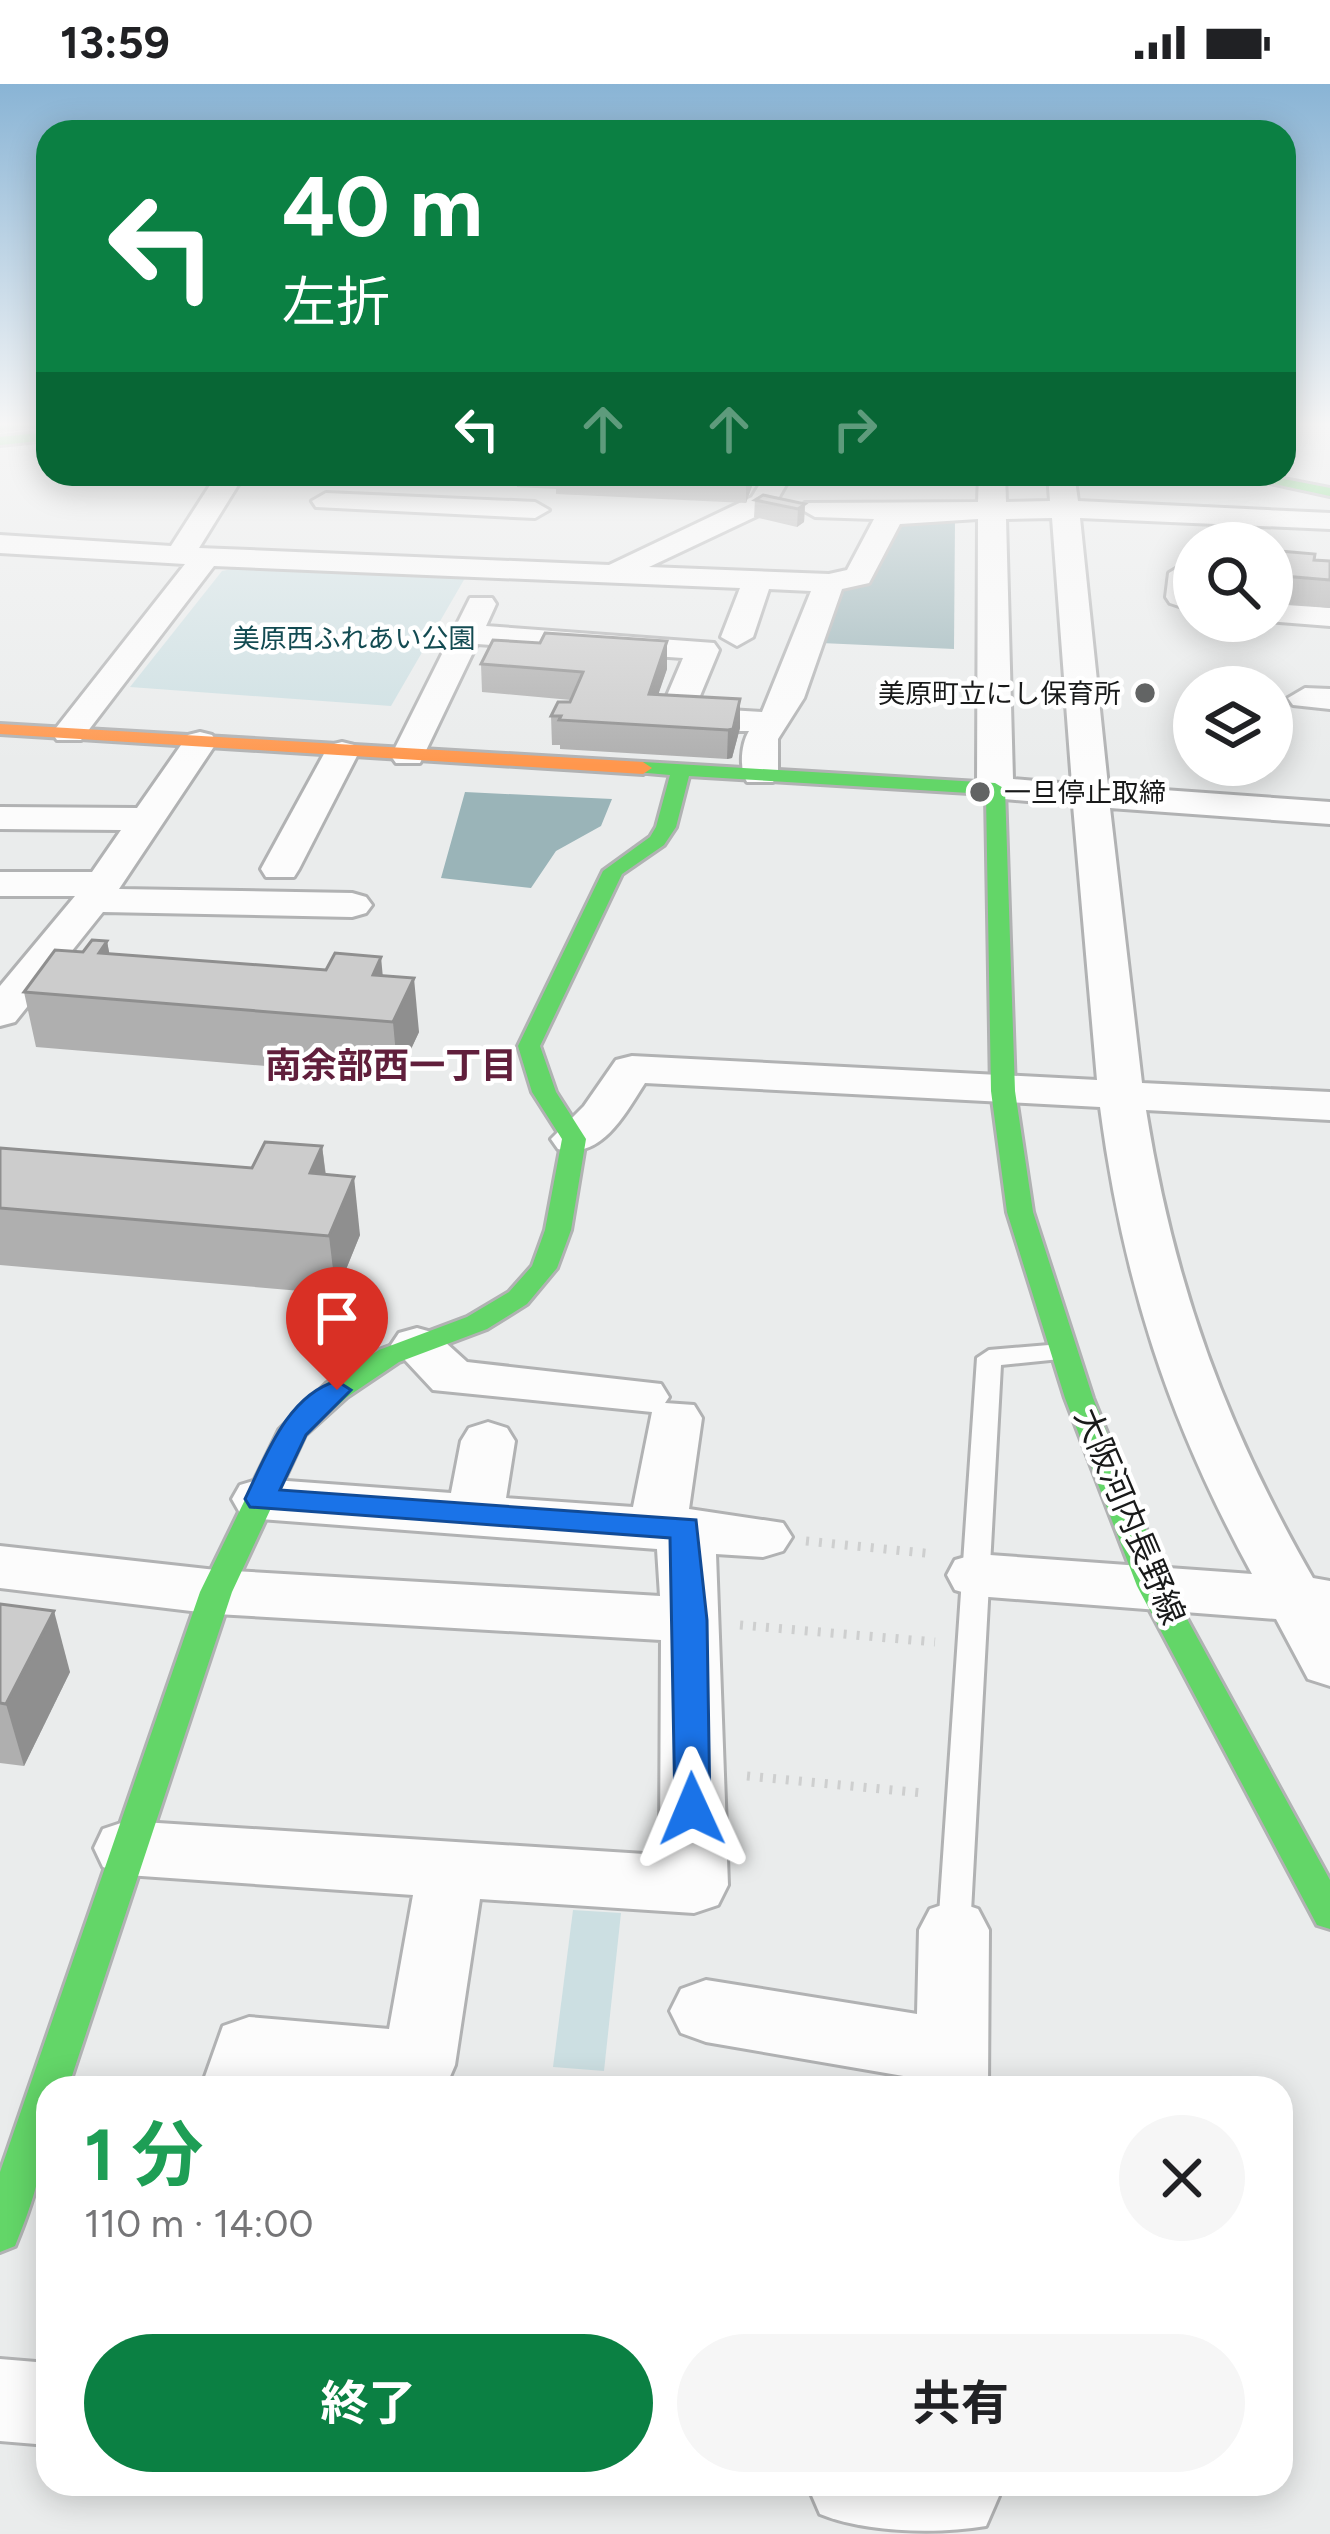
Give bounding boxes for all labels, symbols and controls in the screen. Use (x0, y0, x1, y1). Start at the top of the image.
text: 13:59 (60, 15, 170, 69)
text: 40 m (282, 156, 483, 257)
icon: left (84, 168, 240, 324)
text: 左折 (282, 270, 390, 335)
icon: left (444, 396, 510, 462)
icon: ahead (570, 396, 636, 462)
icon: ahead (696, 396, 762, 462)
icon: right (822, 396, 888, 462)
map controls (1173, 522, 1293, 786)
button: search (1173, 522, 1293, 642)
park label: 美原西ふれあい公園 (233, 622, 476, 655)
button: layers (1173, 666, 1293, 786)
place label: 美原町立にし保育所 (878, 677, 1121, 710)
marker: 美原町立にし保育所 (1132, 680, 1158, 706)
place label: 一旦停止取締 (1004, 776, 1166, 809)
marker: 一旦停止取締 (967, 779, 993, 805)
district label: 南余部西一丁目 (265, 1044, 517, 1087)
pin (286, 1267, 388, 1390)
icon: arrive (304, 1285, 370, 1351)
street label: 大阪河内長野線 (1067, 1402, 1193, 1630)
position arrow (629, 1746, 755, 1872)
text: 1 分 (84, 2112, 204, 2198)
button: close (1119, 2115, 1245, 2241)
text: 110 m · 14:00 (84, 2200, 313, 2247)
button: 終了 (84, 2334, 653, 2472)
button: 共有 (677, 2334, 1245, 2472)

